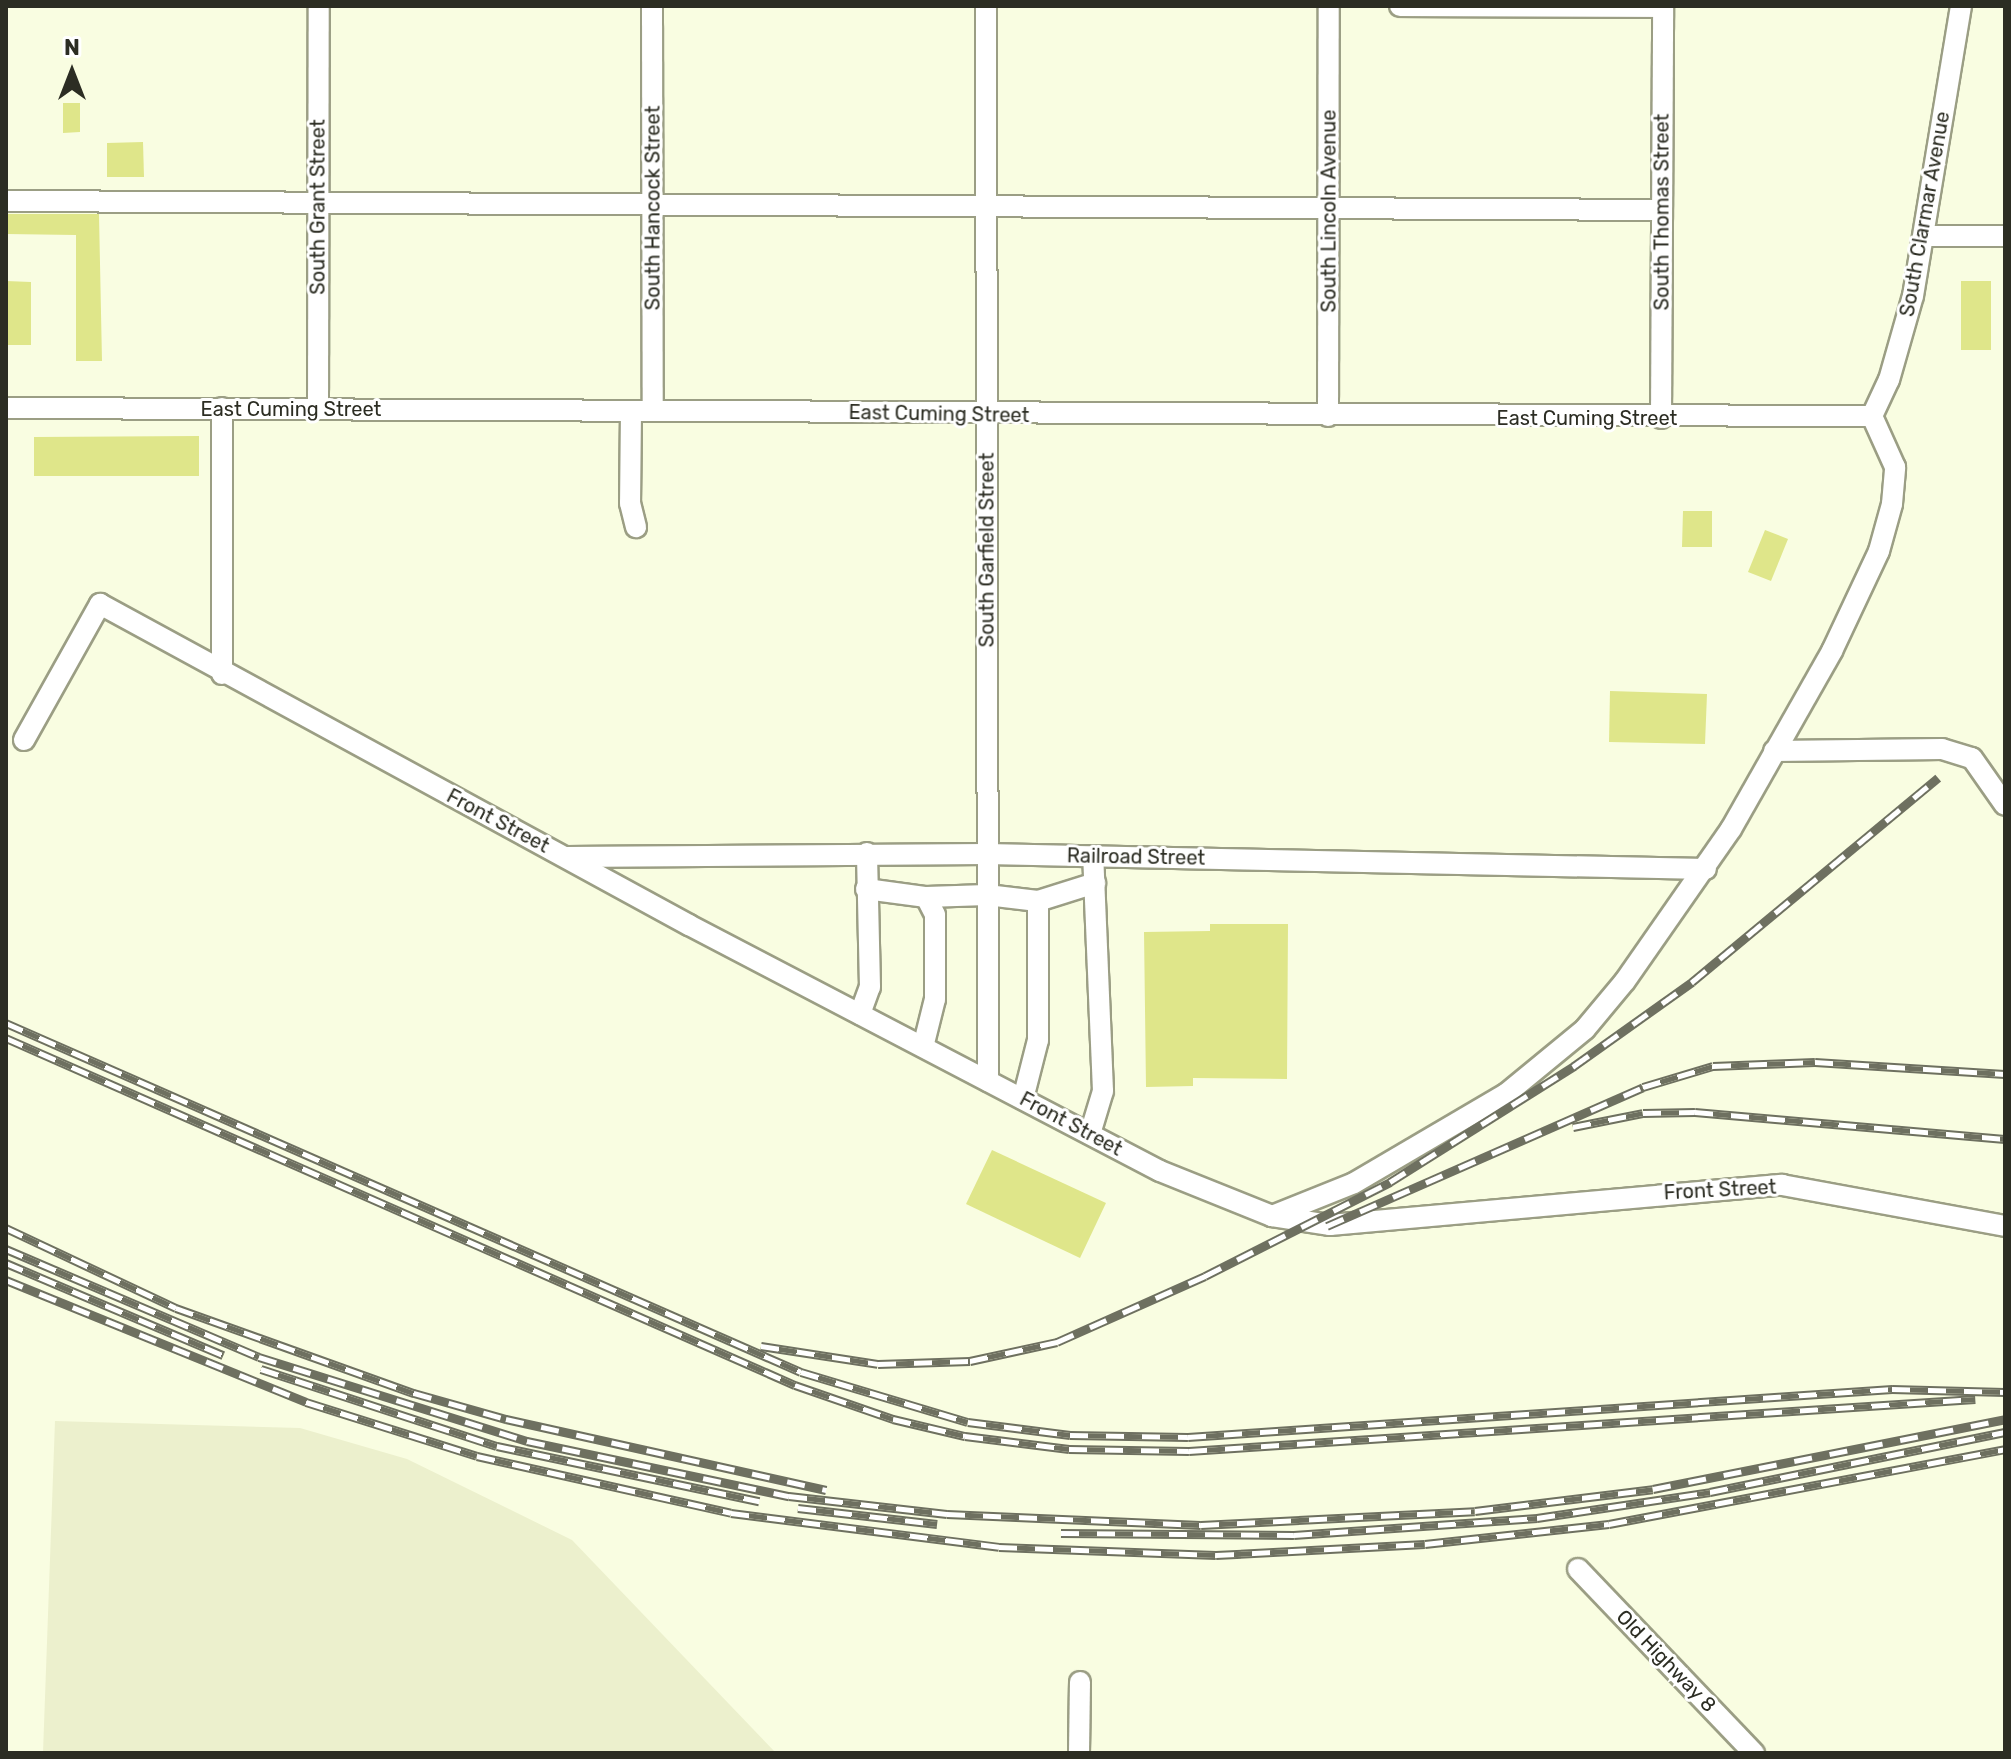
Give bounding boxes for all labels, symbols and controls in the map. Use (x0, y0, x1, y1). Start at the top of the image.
north arrow (32, 32, 112, 112)
text: N (64, 34, 80, 61)
street label: South Hancock Street (641, 106, 665, 310)
street label: South Lincoln Avenue (1317, 109, 1341, 313)
street label: South Clarmar Avenue (1895, 109, 1955, 319)
street label: South Thomas Street (1650, 113, 1674, 311)
street label: South Grant Street (306, 119, 330, 295)
street label: East Cuming Street (201, 397, 381, 421)
street label: East Cuming Street (848, 400, 1030, 428)
street label: East Cuming Street (1497, 406, 1677, 430)
street label: South Garfield Street (975, 453, 999, 647)
street label: Front Street (443, 784, 553, 858)
street label: Railroad Street (1067, 844, 1205, 870)
street label: Front Street (1016, 1087, 1126, 1161)
street label: Front Street (1663, 1175, 1777, 1205)
street label: Old Highway 8 (1611, 1605, 1721, 1717)

